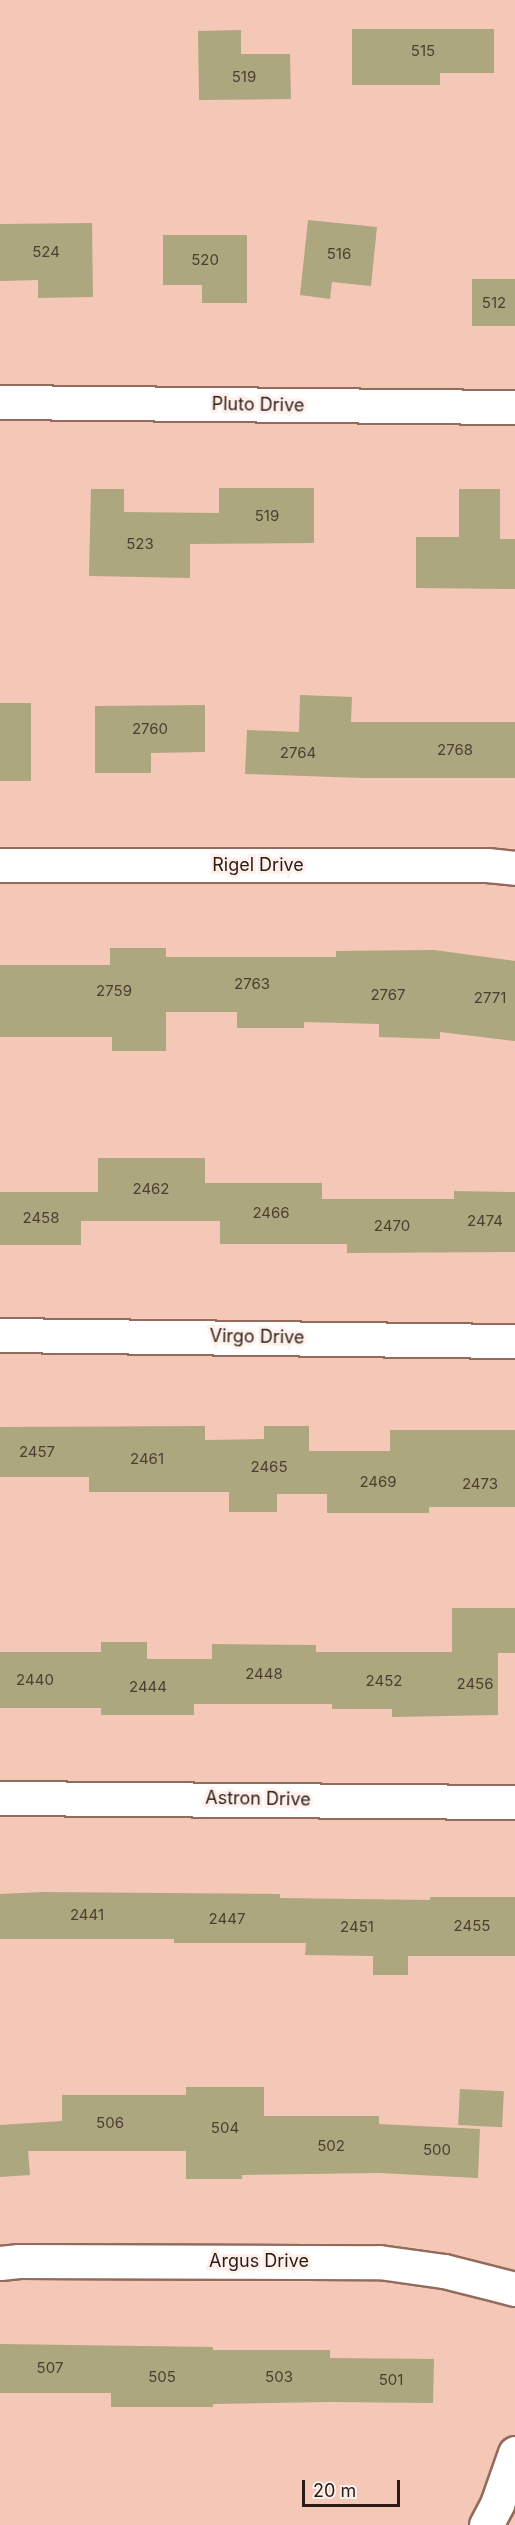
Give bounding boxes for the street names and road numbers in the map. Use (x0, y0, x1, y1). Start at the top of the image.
street label: Pluto Drive (211, 393, 305, 417)
street label: Rigel Drive (212, 854, 304, 876)
street label: Virgo Drive (209, 1325, 305, 1349)
street label: Astron Drive (205, 1787, 311, 1811)
street label: Argus Drive (209, 2250, 309, 2272)

